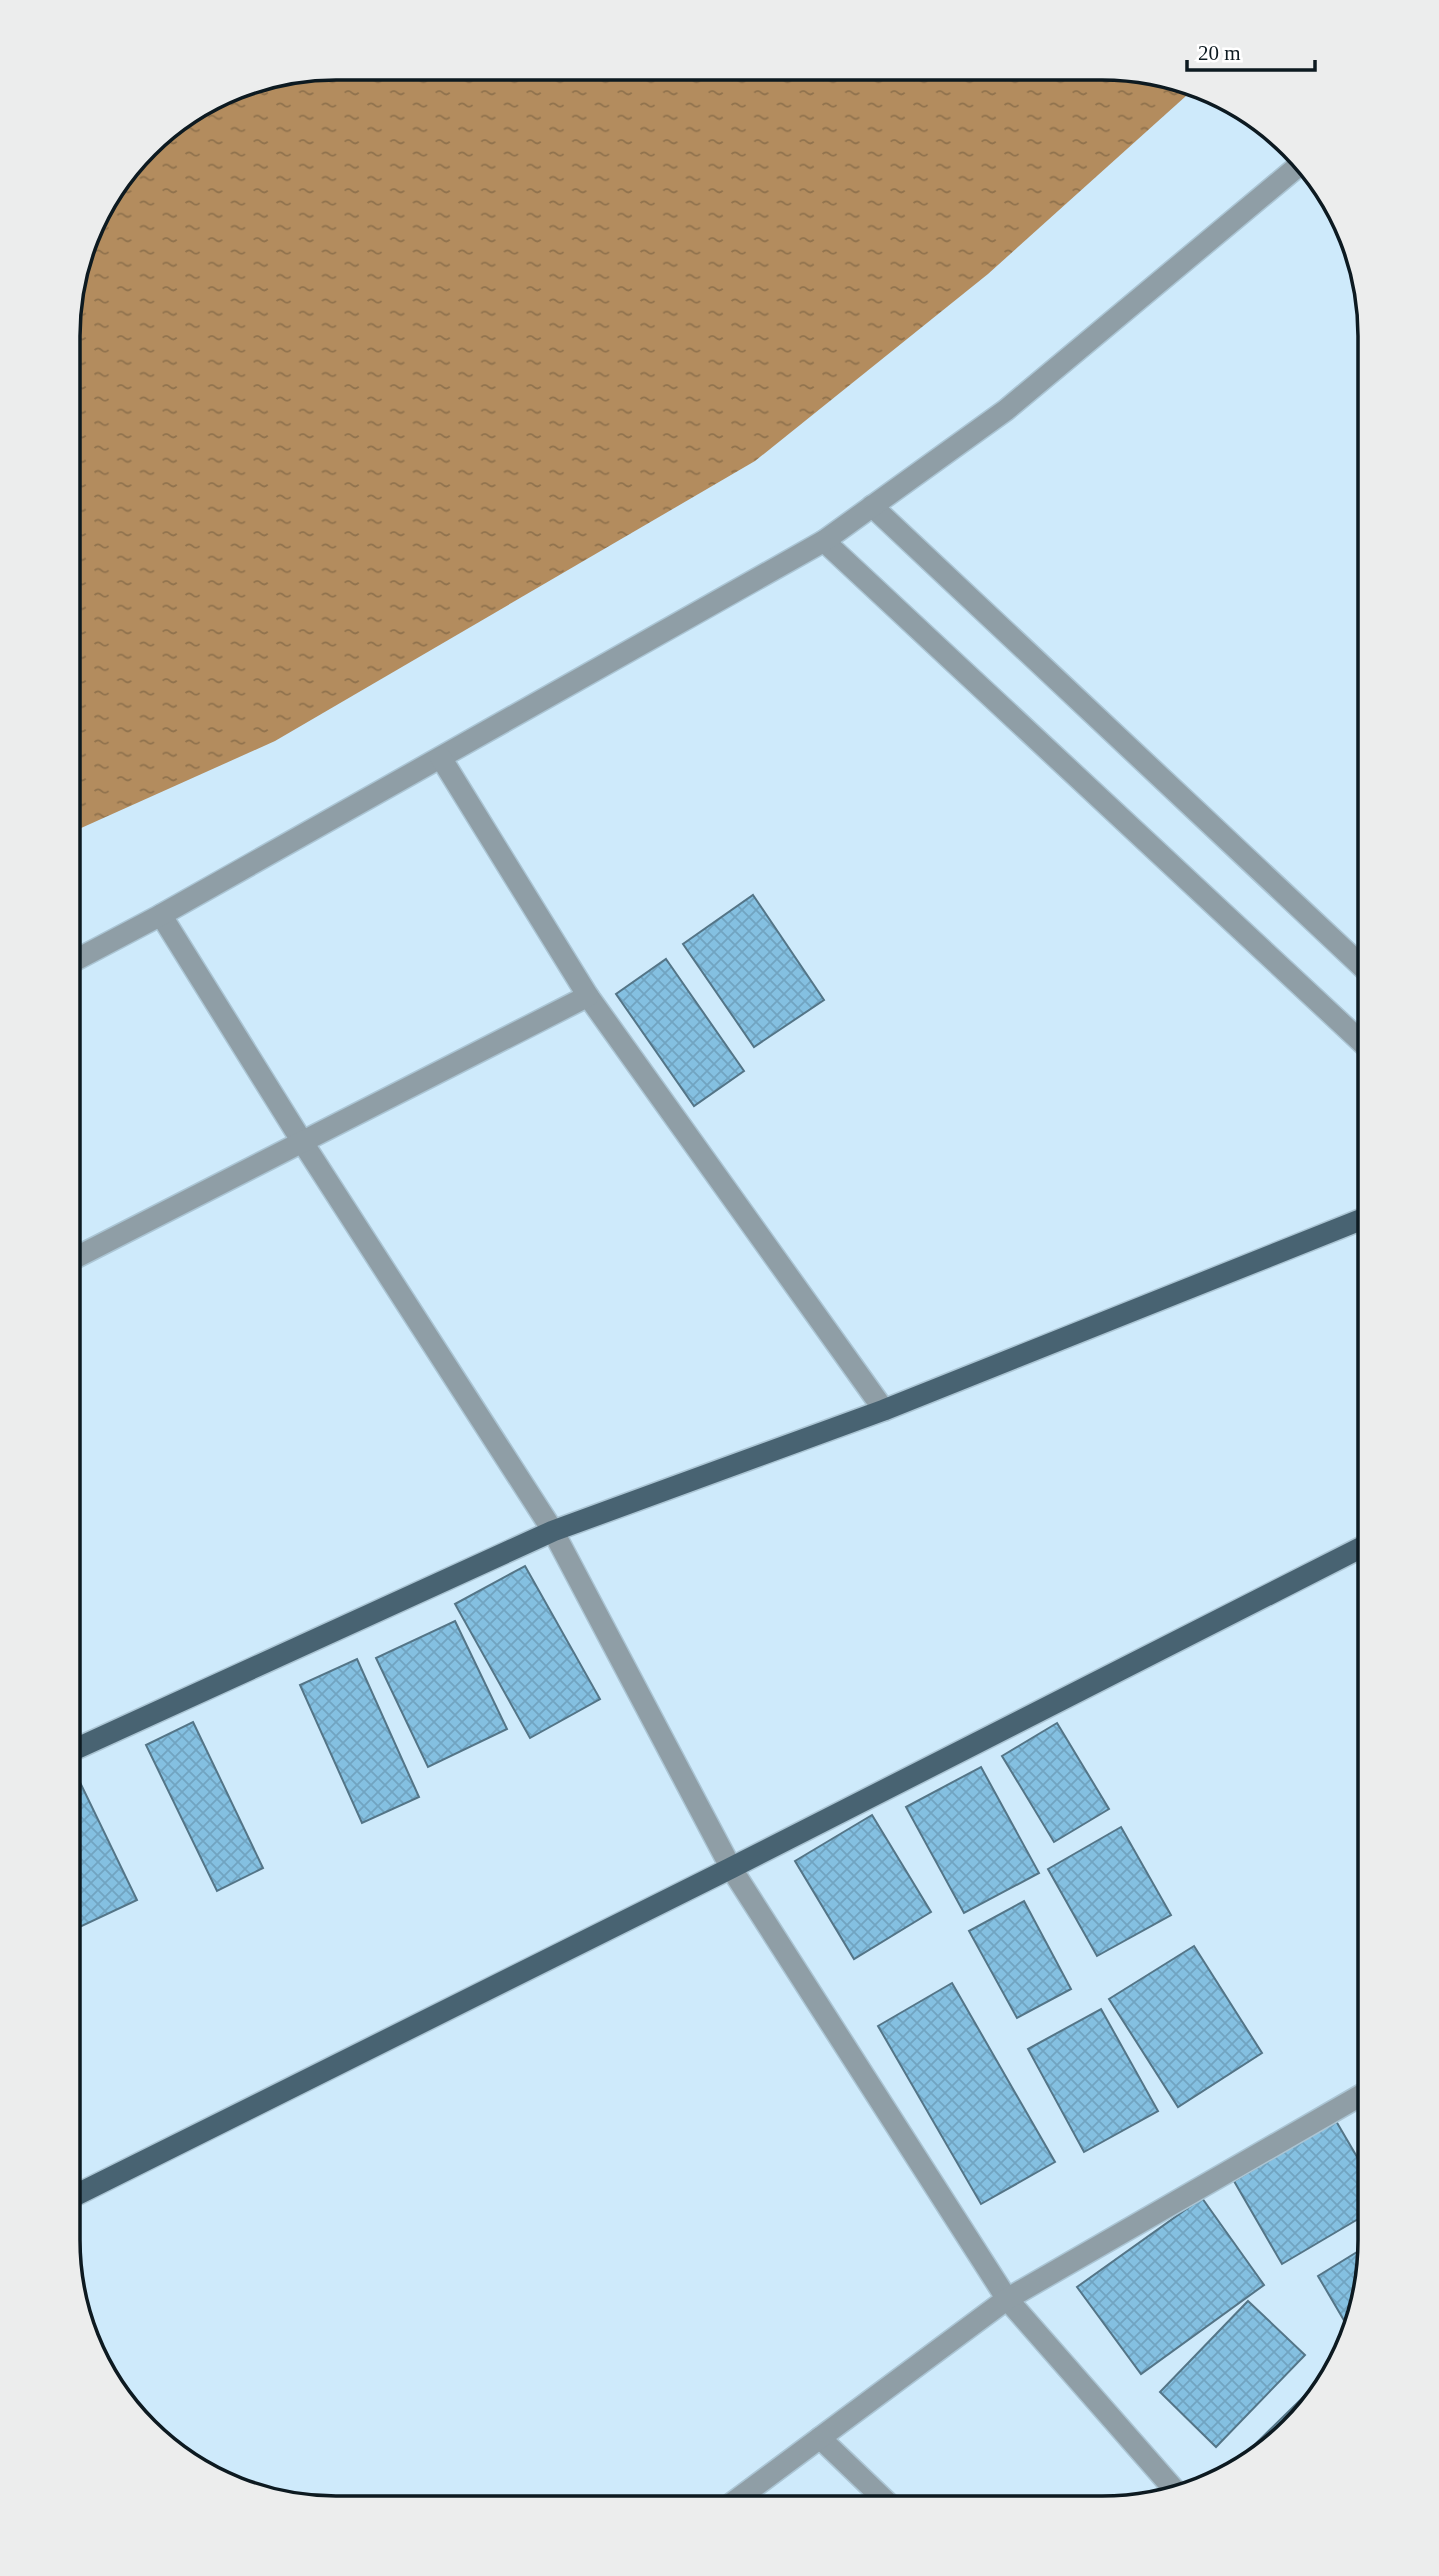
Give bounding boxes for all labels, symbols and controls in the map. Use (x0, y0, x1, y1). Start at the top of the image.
scale bar (1187, 28, 1315, 72)
text: 20 m (1198, 41, 1241, 65)

